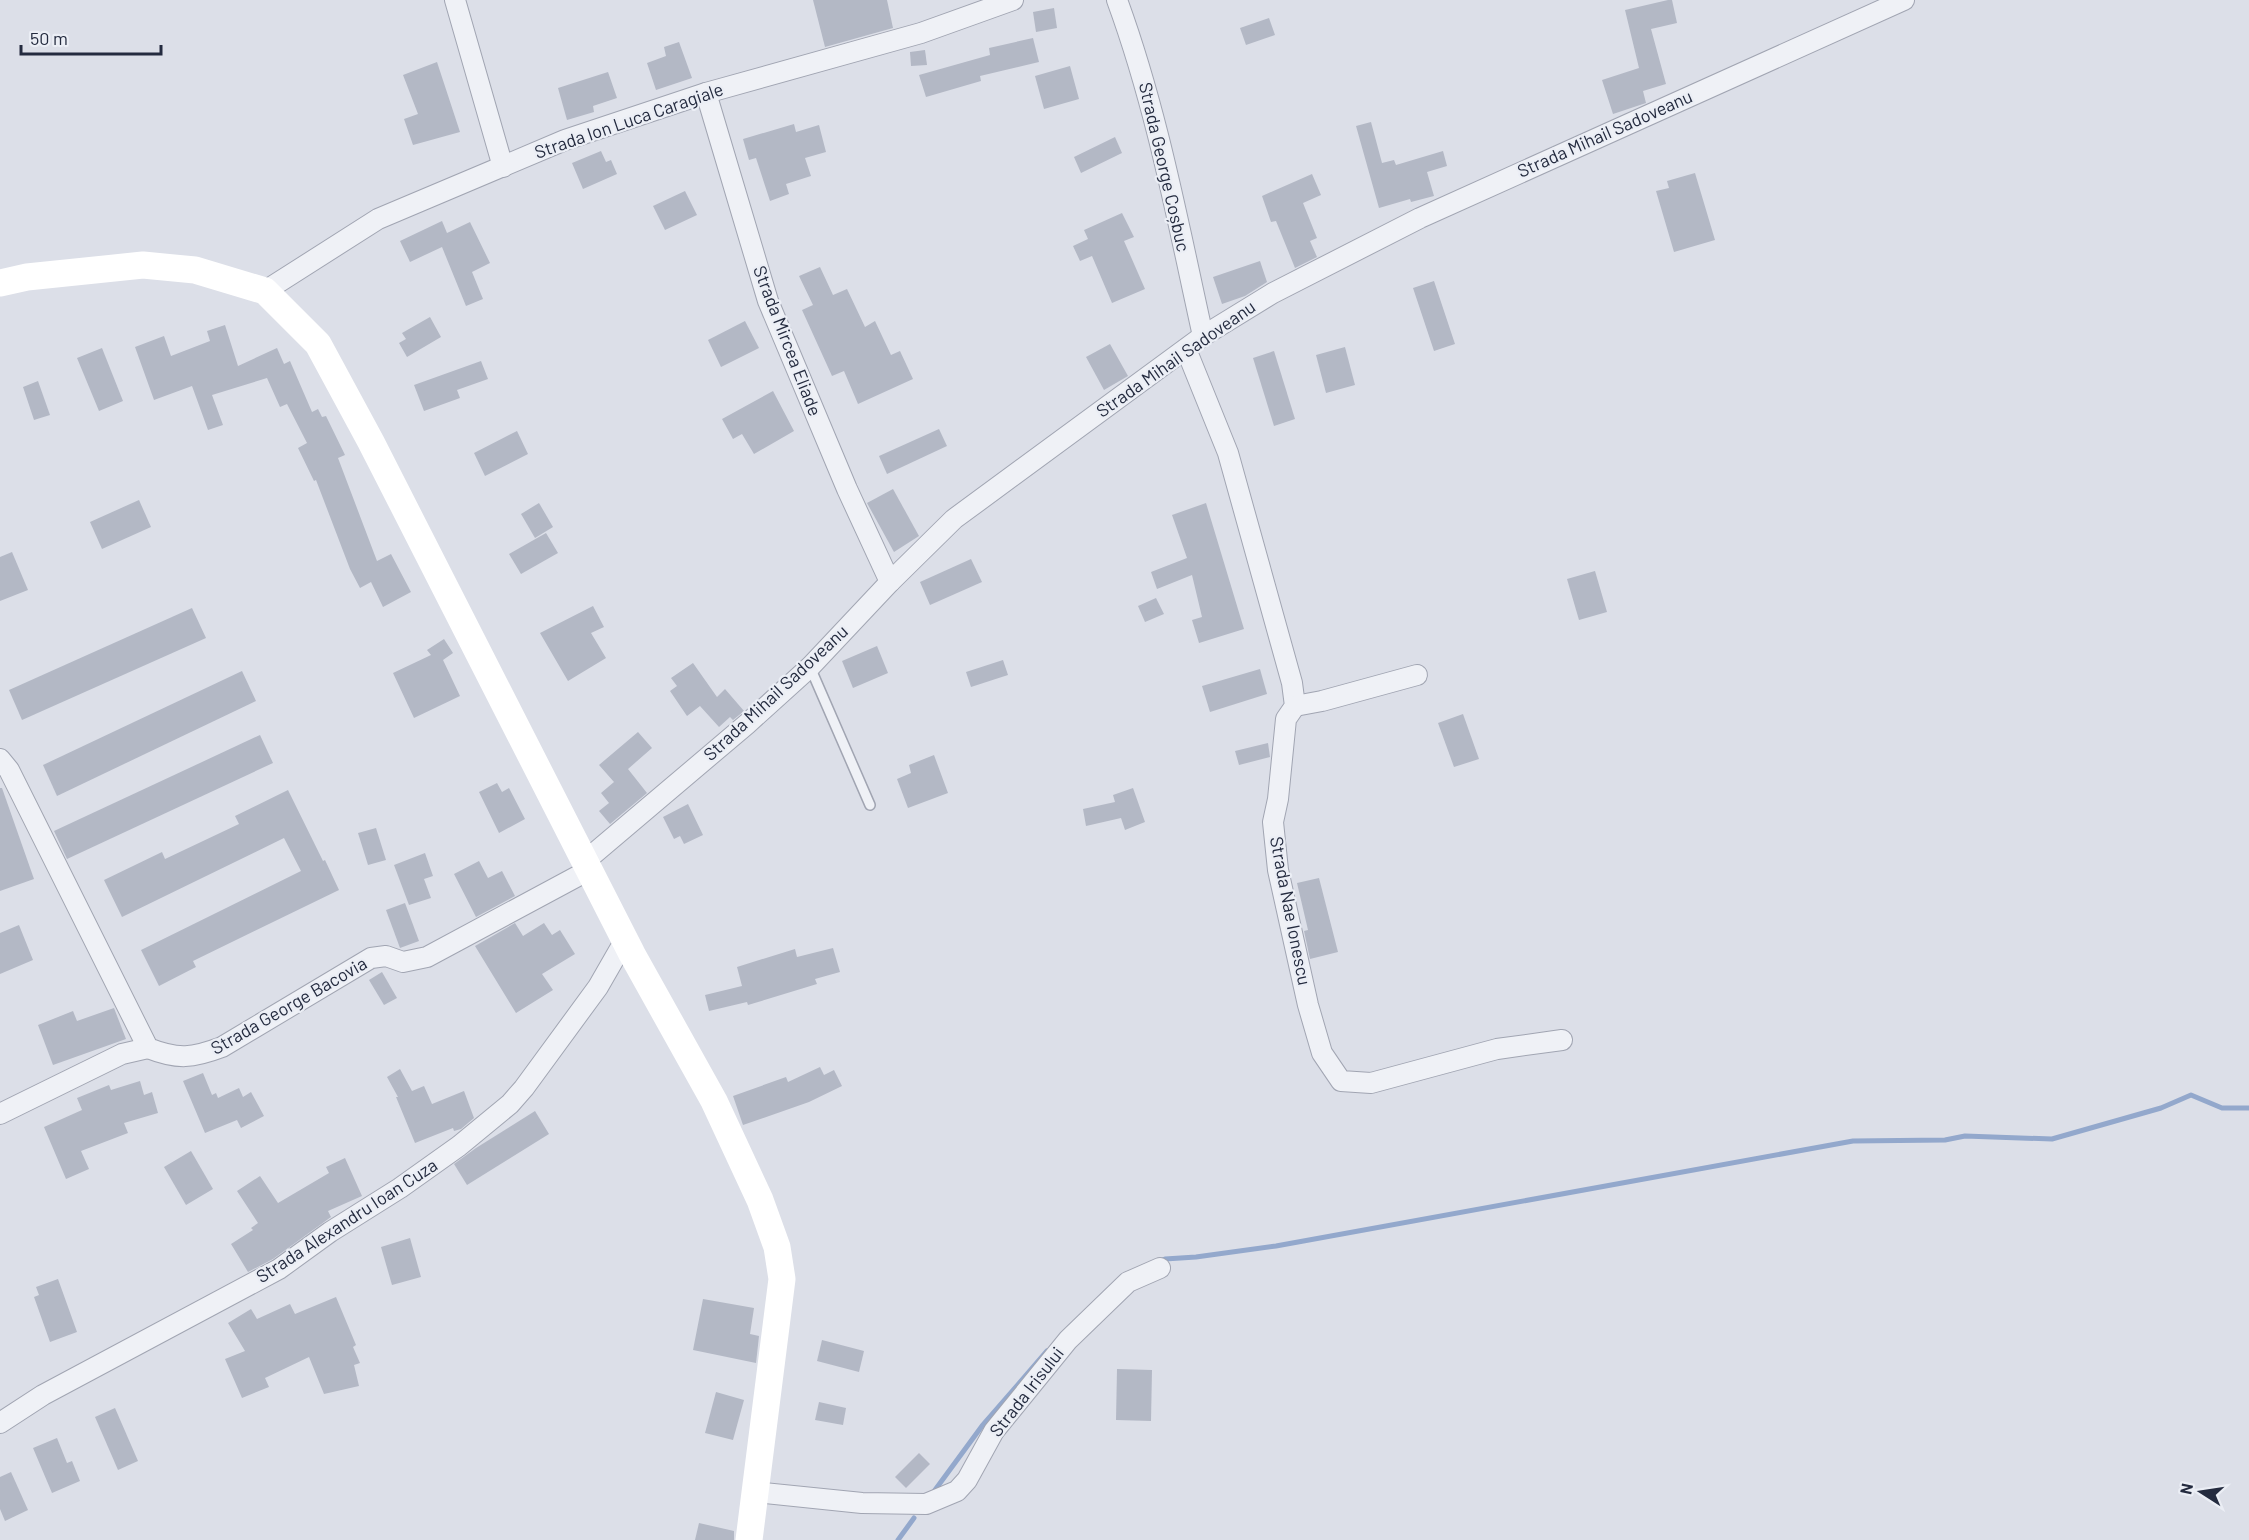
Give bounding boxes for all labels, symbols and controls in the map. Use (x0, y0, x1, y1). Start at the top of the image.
scale bar (21, 18, 160, 56)
text: 50 m (30, 27, 68, 49)
street label: Strada Ion Luca Caragiale (531, 77, 726, 163)
street label: Strada George Coșbuc (1135, 80, 1195, 254)
street label: Strada Mihail Sadoveanu (1514, 85, 1696, 182)
street label: Strada Mircea Eliade (749, 262, 827, 419)
street label: Strada Mihail Sadoveanu (1092, 295, 1259, 421)
street label: Strada Mihail Sadoveanu (699, 620, 852, 765)
street label: Strada Nae Ionescu (1266, 835, 1316, 987)
street label: Strada George Bacovia (207, 951, 370, 1059)
street label: Strada Alexandru Ioan Cuza (252, 1153, 441, 1287)
street label: Strada Irisului (984, 1342, 1068, 1441)
north arrow (2171, 1462, 2231, 1522)
text: N (2175, 1482, 2196, 1496)

